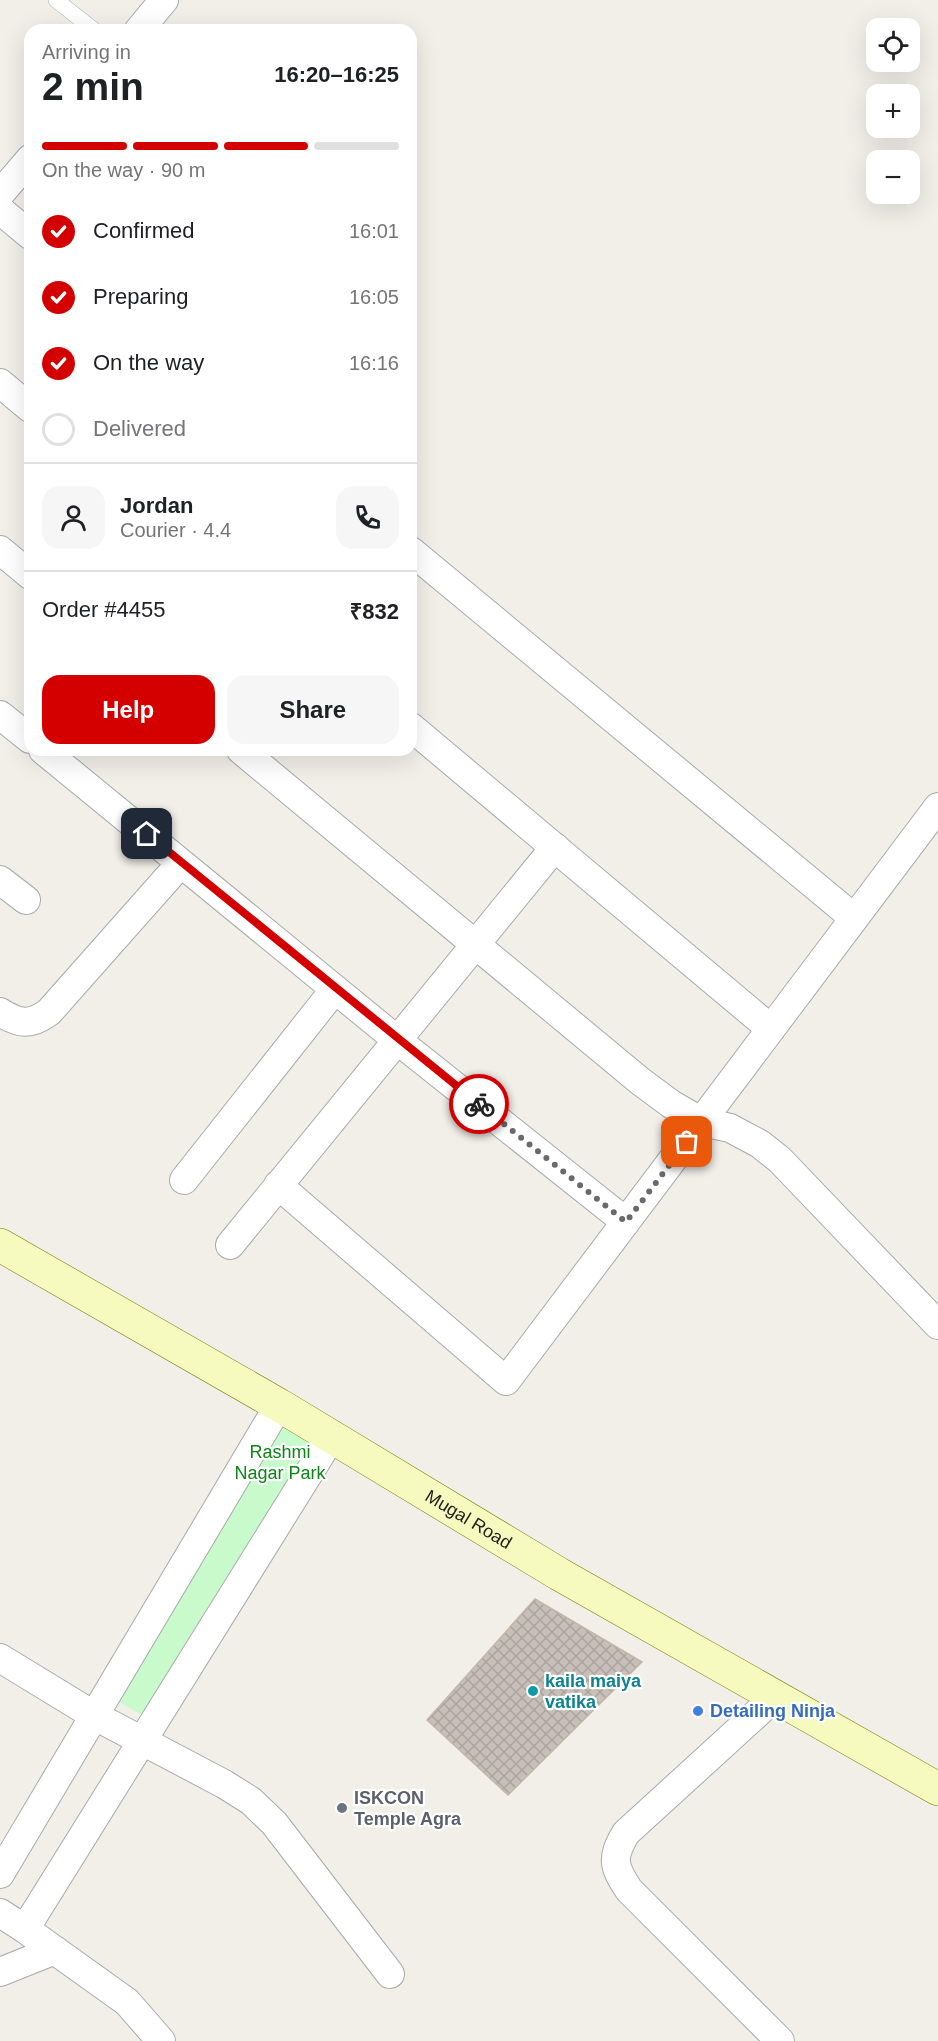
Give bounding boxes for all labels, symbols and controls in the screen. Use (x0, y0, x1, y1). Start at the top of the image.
map controls (866, 18, 920, 204)
button: locate (866, 18, 920, 72)
text: Arriving in (42, 41, 131, 63)
text: 16:20–16:25 (274, 62, 399, 87)
text: 2 min (42, 65, 144, 108)
button: + (866, 84, 920, 138)
button: − (866, 150, 920, 204)
text: On the way · 90 m (42, 159, 205, 181)
icon: check (42, 215, 75, 248)
text: Confirmed (93, 218, 194, 243)
text: 16:01 (349, 220, 399, 242)
icon: check (42, 281, 75, 314)
text: Preparing (93, 284, 188, 309)
text: 16:05 (349, 286, 399, 308)
icon: check (42, 347, 75, 380)
text: On the way (93, 350, 204, 375)
text: 16:16 (349, 352, 399, 374)
text: Delivered (93, 416, 186, 441)
button: person (42, 486, 105, 549)
button: phone (336, 486, 399, 549)
text: Jordan (120, 493, 193, 518)
text: Courier · 4.4 (120, 519, 231, 541)
text: Order #4455 (42, 597, 166, 622)
text: ₹832 (350, 599, 399, 624)
button: Help (42, 675, 215, 744)
button: Share (227, 675, 399, 744)
pin (121, 808, 172, 859)
icon: home (130, 817, 163, 850)
courier (449, 1074, 509, 1134)
icon: bike (463, 1088, 496, 1121)
pin (661, 1116, 712, 1167)
icon: bag (670, 1125, 703, 1158)
park label: Rashmi Nagar Park (234, 1442, 327, 1483)
street label: Mugal Road (422, 1486, 515, 1553)
place label: kaila maiya vatika (545, 1671, 642, 1712)
marker: kaila maiya vatika (526, 1684, 540, 1698)
place label: Detailing Ninja (710, 1701, 836, 1721)
marker: Detailing Ninja (691, 1704, 705, 1718)
place label: ISKCON Temple Agra (354, 1788, 462, 1829)
marker: ISKCON Temple Agra (335, 1801, 349, 1815)

